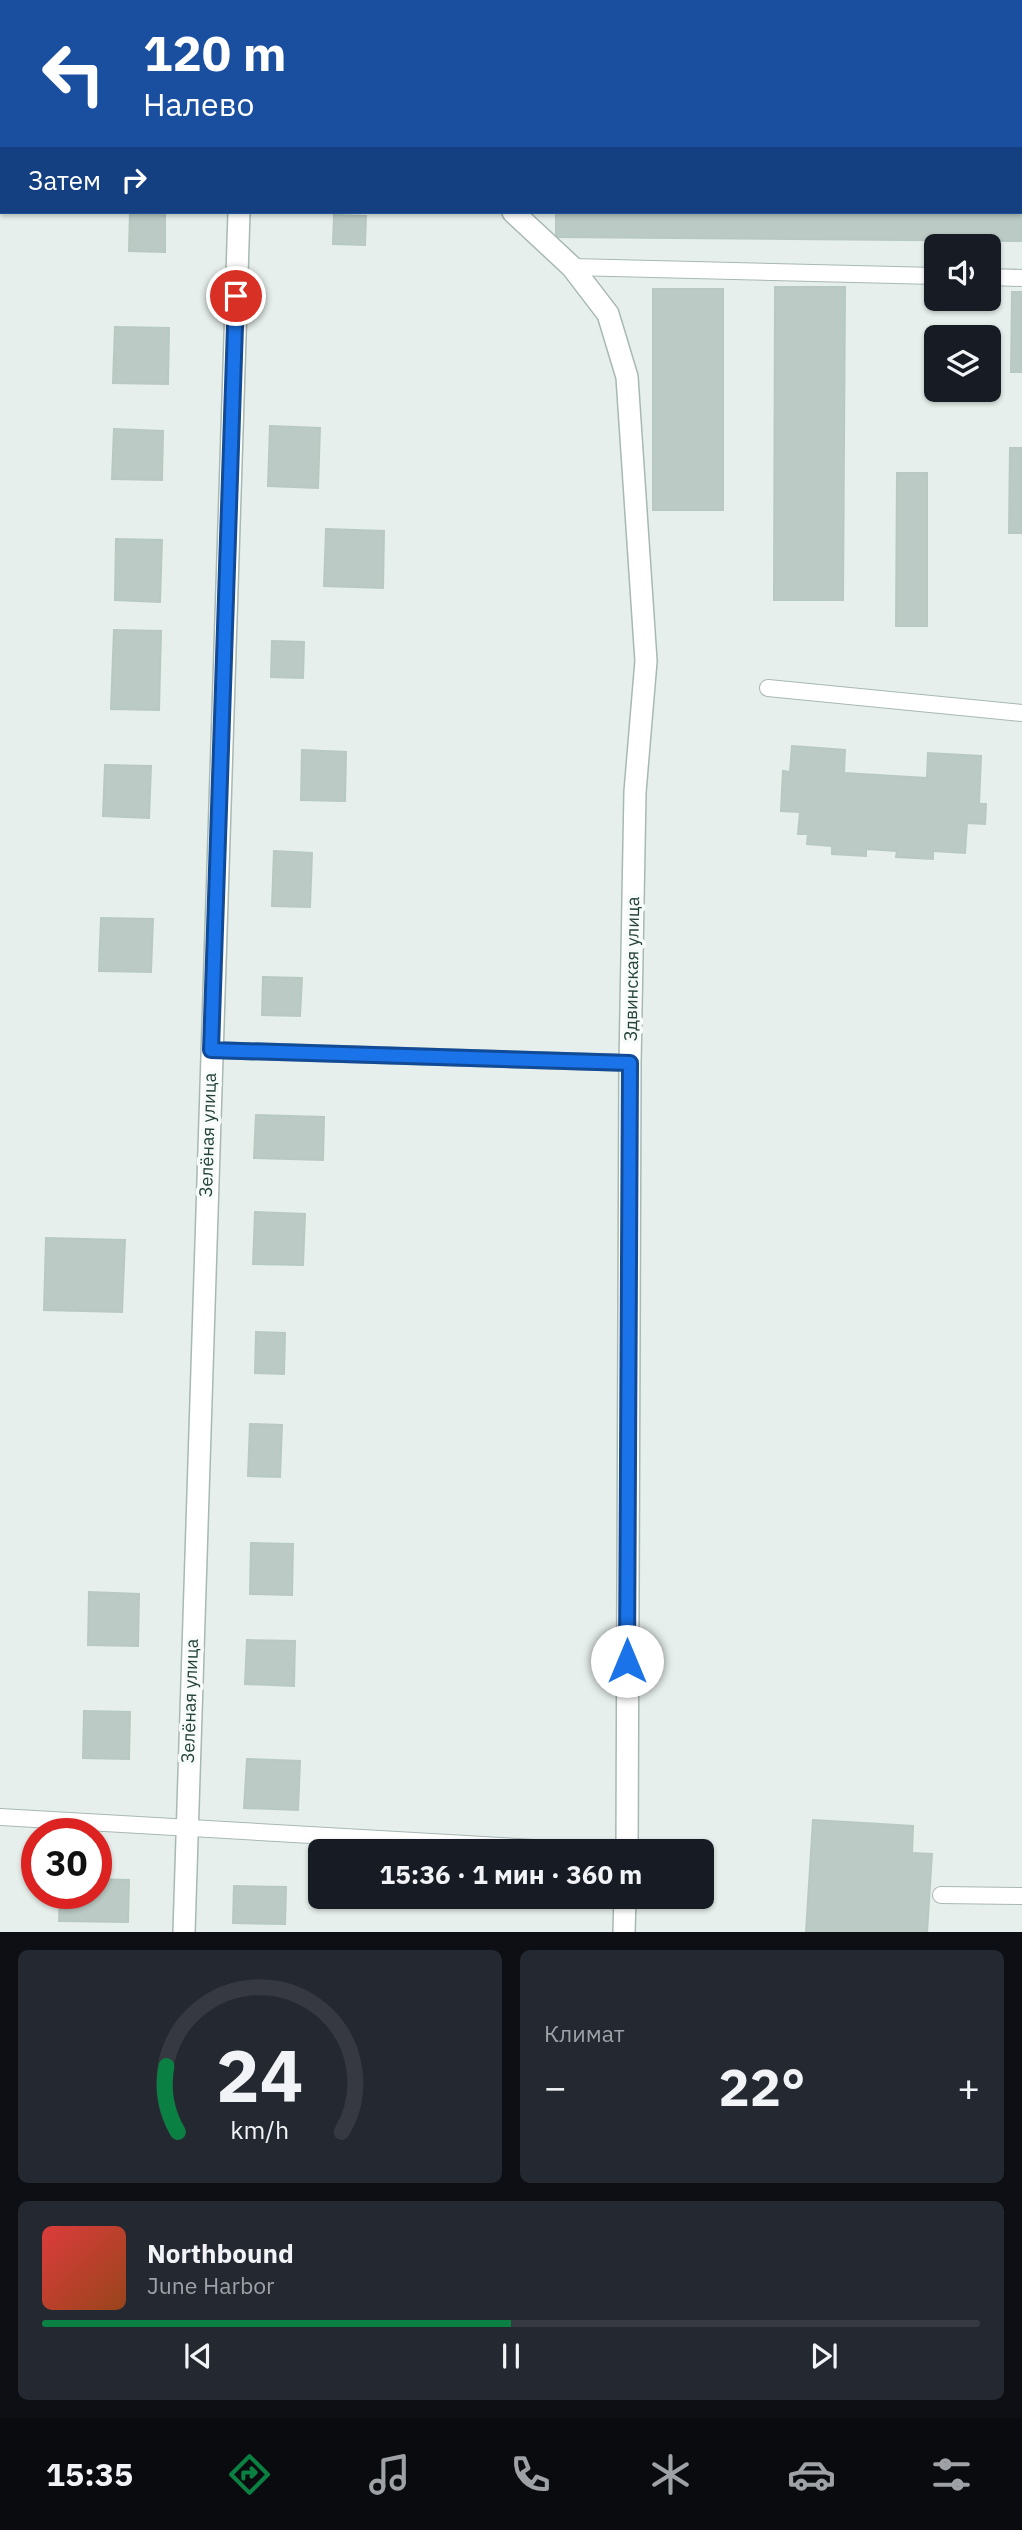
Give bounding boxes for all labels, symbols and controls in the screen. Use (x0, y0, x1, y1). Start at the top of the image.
text: 120 m (143, 21, 287, 84)
icon: left (28, 28, 119, 119)
text: Налево (143, 83, 254, 125)
icon: right (115, 161, 153, 199)
text: Затем (28, 163, 101, 197)
map controls (924, 234, 1001, 402)
button: sound (924, 234, 1001, 311)
pin (206, 266, 266, 326)
icon: arrive (217, 277, 255, 315)
button: layers (924, 325, 1001, 402)
street label: Здвинская улица (619, 896, 644, 1042)
street label: Зелёная улица (194, 1072, 221, 1198)
position arrow (590, 1624, 664, 1698)
street label: Зелёная улица (176, 1638, 203, 1764)
speed limit sign: 30 (21, 1818, 112, 1909)
text: 15:36 · 1 мин · 360 m (380, 1857, 642, 1891)
text: Климат (544, 2018, 625, 2048)
text: 24 (216, 2028, 304, 2123)
text: 22° (719, 2053, 805, 2120)
text: − (544, 2062, 567, 2111)
text: + (957, 2062, 980, 2111)
text: km/h (231, 2113, 289, 2146)
text: Northbound (147, 2236, 294, 2270)
text: June Harbor (147, 2270, 275, 2300)
icon: previous (179, 2337, 217, 2375)
icon: pause (492, 2337, 530, 2375)
icon: next (805, 2337, 843, 2375)
icon: directions (225, 2450, 274, 2499)
icon: music (365, 2450, 414, 2499)
icon: phone (506, 2450, 555, 2499)
icon: climate (646, 2450, 695, 2499)
icon: car (787, 2450, 836, 2499)
icon: filters (927, 2450, 976, 2499)
text: 15:35 (46, 2453, 133, 2495)

